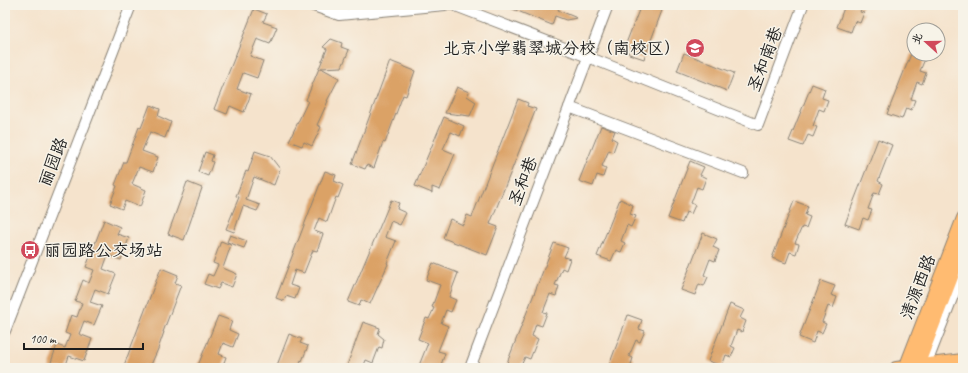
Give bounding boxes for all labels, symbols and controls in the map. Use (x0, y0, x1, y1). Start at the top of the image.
north arrow (906, 22, 946, 62)
street label: 圣和南巷 (743, 23, 787, 95)
text: 北 (908, 31, 925, 46)
school or university icon: 北京小学翡翠城分校（南校区） (684, 37, 706, 59)
place label: 北京小学翡翠城分校（南校区） (443, 38, 681, 59)
street label: 丽园路 (34, 134, 72, 190)
street label: 圣和巷 (504, 152, 542, 209)
bus stop icon: 丽园路公交场站 (19, 239, 41, 261)
place label: 丽园路公交场站 (44, 240, 163, 261)
street label: 清源西路 (896, 251, 940, 323)
scale bar (24, 325, 143, 351)
text: 100 m (30, 331, 57, 347)

